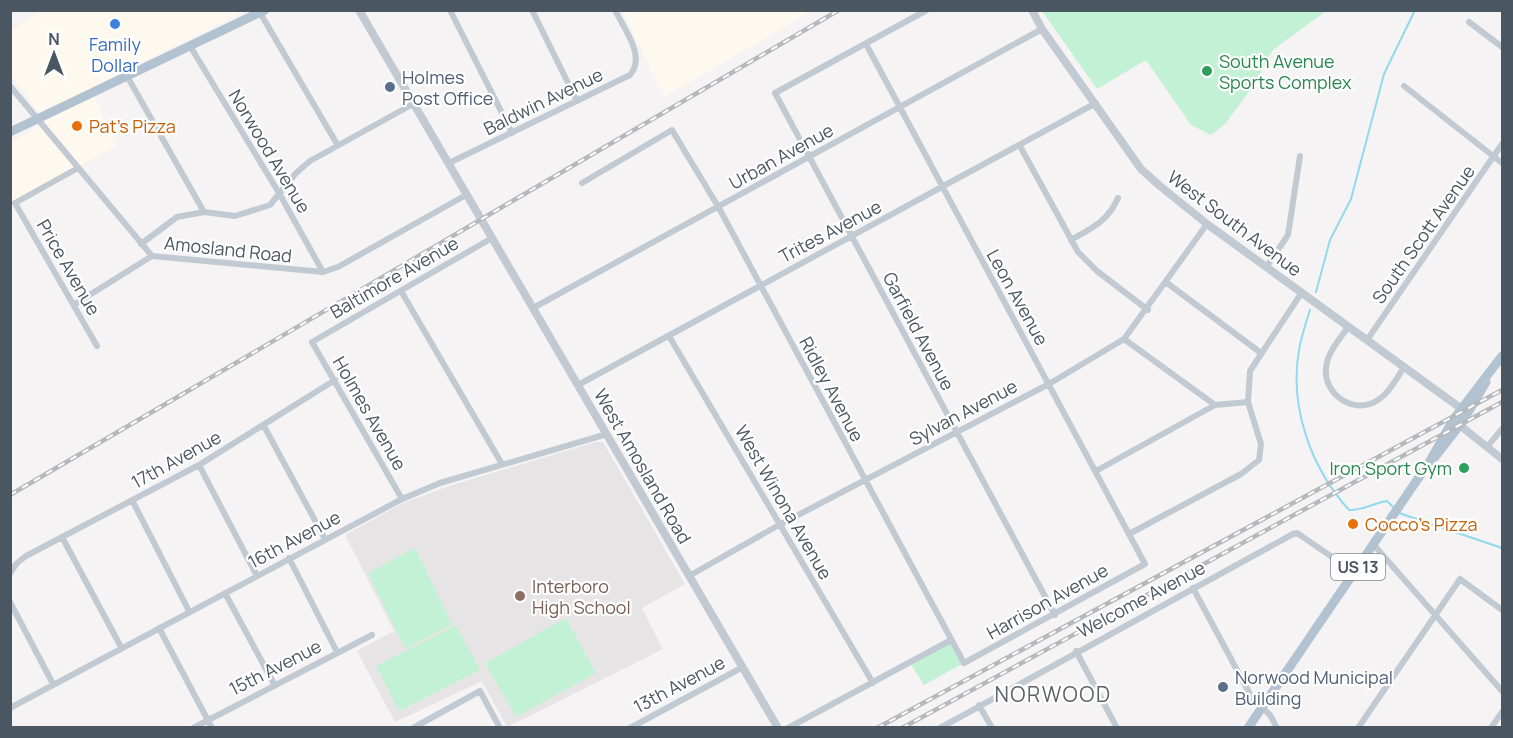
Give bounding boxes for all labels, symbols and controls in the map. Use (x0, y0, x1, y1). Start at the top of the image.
marker: Family Dollar (108, 17, 122, 31)
north arrow (24, 24, 84, 84)
text: N (48, 28, 60, 50)
place label: Family Dollar (89, 32, 141, 77)
place label: South Avenue Sports Complex (1219, 49, 1352, 94)
street label: Baldwin Avenue (479, 62, 607, 140)
marker: South Avenue Sports Complex (1200, 64, 1214, 78)
place label: Holmes Post Office (402, 65, 493, 110)
marker: Holmes Post Office (383, 80, 397, 94)
street label: Norwood Avenue (224, 85, 316, 217)
place label: Pat's Pizza (89, 114, 176, 138)
street label: Urban Avenue (725, 117, 837, 195)
marker: Pat's Pizza (70, 119, 84, 133)
street label: South Scott Avenue (1366, 160, 1480, 308)
street label: West South Avenue (1163, 165, 1307, 281)
street label: Trites Avenue (775, 194, 885, 268)
street label: Price Avenue (32, 215, 106, 319)
street label: Amosland Road (163, 230, 293, 268)
street label: Baltimore Avenue (325, 230, 463, 324)
street label: Leon Avenue (982, 245, 1054, 349)
street label: Garfield Avenue (878, 268, 960, 394)
street label: Ridley Avenue (794, 332, 870, 446)
street label: Holmes Avenue (328, 352, 412, 474)
street label: Sylvan Avenue (905, 373, 1021, 451)
street label: West Amosland Road (589, 384, 697, 548)
street label: West Winona Avenue (730, 420, 838, 584)
street label: 17th Avenue (127, 424, 225, 494)
place label: Iron Sport Gym (1329, 456, 1452, 480)
marker: Iron Sport Gym (1457, 461, 1471, 475)
street label: 16th Avenue (244, 505, 344, 573)
place label: Cocco's Pizza (1365, 512, 1477, 536)
marker: Cocco's Pizza (1346, 517, 1360, 531)
road number: US 13 (1331, 554, 1385, 580)
street label: Welcome Avenue (1073, 555, 1209, 643)
street label: Harrison Avenue (982, 558, 1112, 644)
place label: Interboro High School (532, 574, 631, 619)
marker: Interboro High School (513, 589, 527, 603)
street label: 15th Avenue (225, 633, 325, 701)
street label: 13th Avenue (629, 650, 729, 718)
place label: Norwood Municipal Building (1235, 665, 1393, 710)
district label: NORWOOD (994, 680, 1112, 708)
marker: Norwood Municipal Building (1216, 680, 1230, 694)

